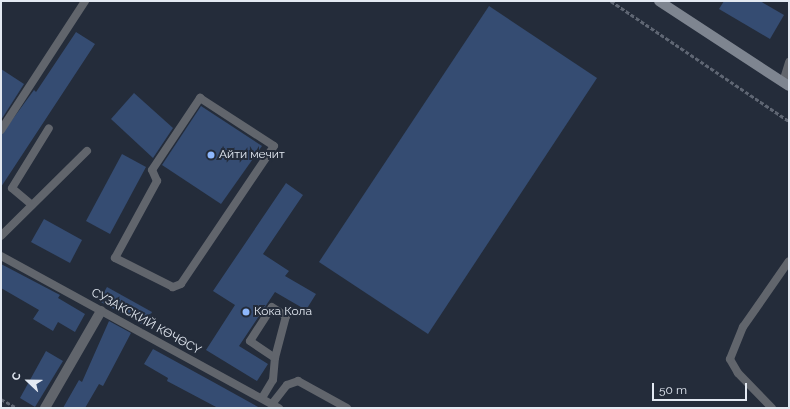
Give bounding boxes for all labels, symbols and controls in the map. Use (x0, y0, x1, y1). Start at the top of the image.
place label: Айти мечит (219, 148, 285, 162)
marker: Айти мечит (206, 150, 216, 160)
street label: СУЗАКСКИЙ КӨЧӨСҮ (89, 286, 203, 358)
place label: Кока Кола (254, 305, 312, 319)
marker: Кока Кола (241, 307, 251, 317)
north arrow (8, 361, 48, 401)
text: С (9, 370, 24, 382)
scale bar (654, 375, 749, 401)
text: 50 m (659, 383, 687, 397)

